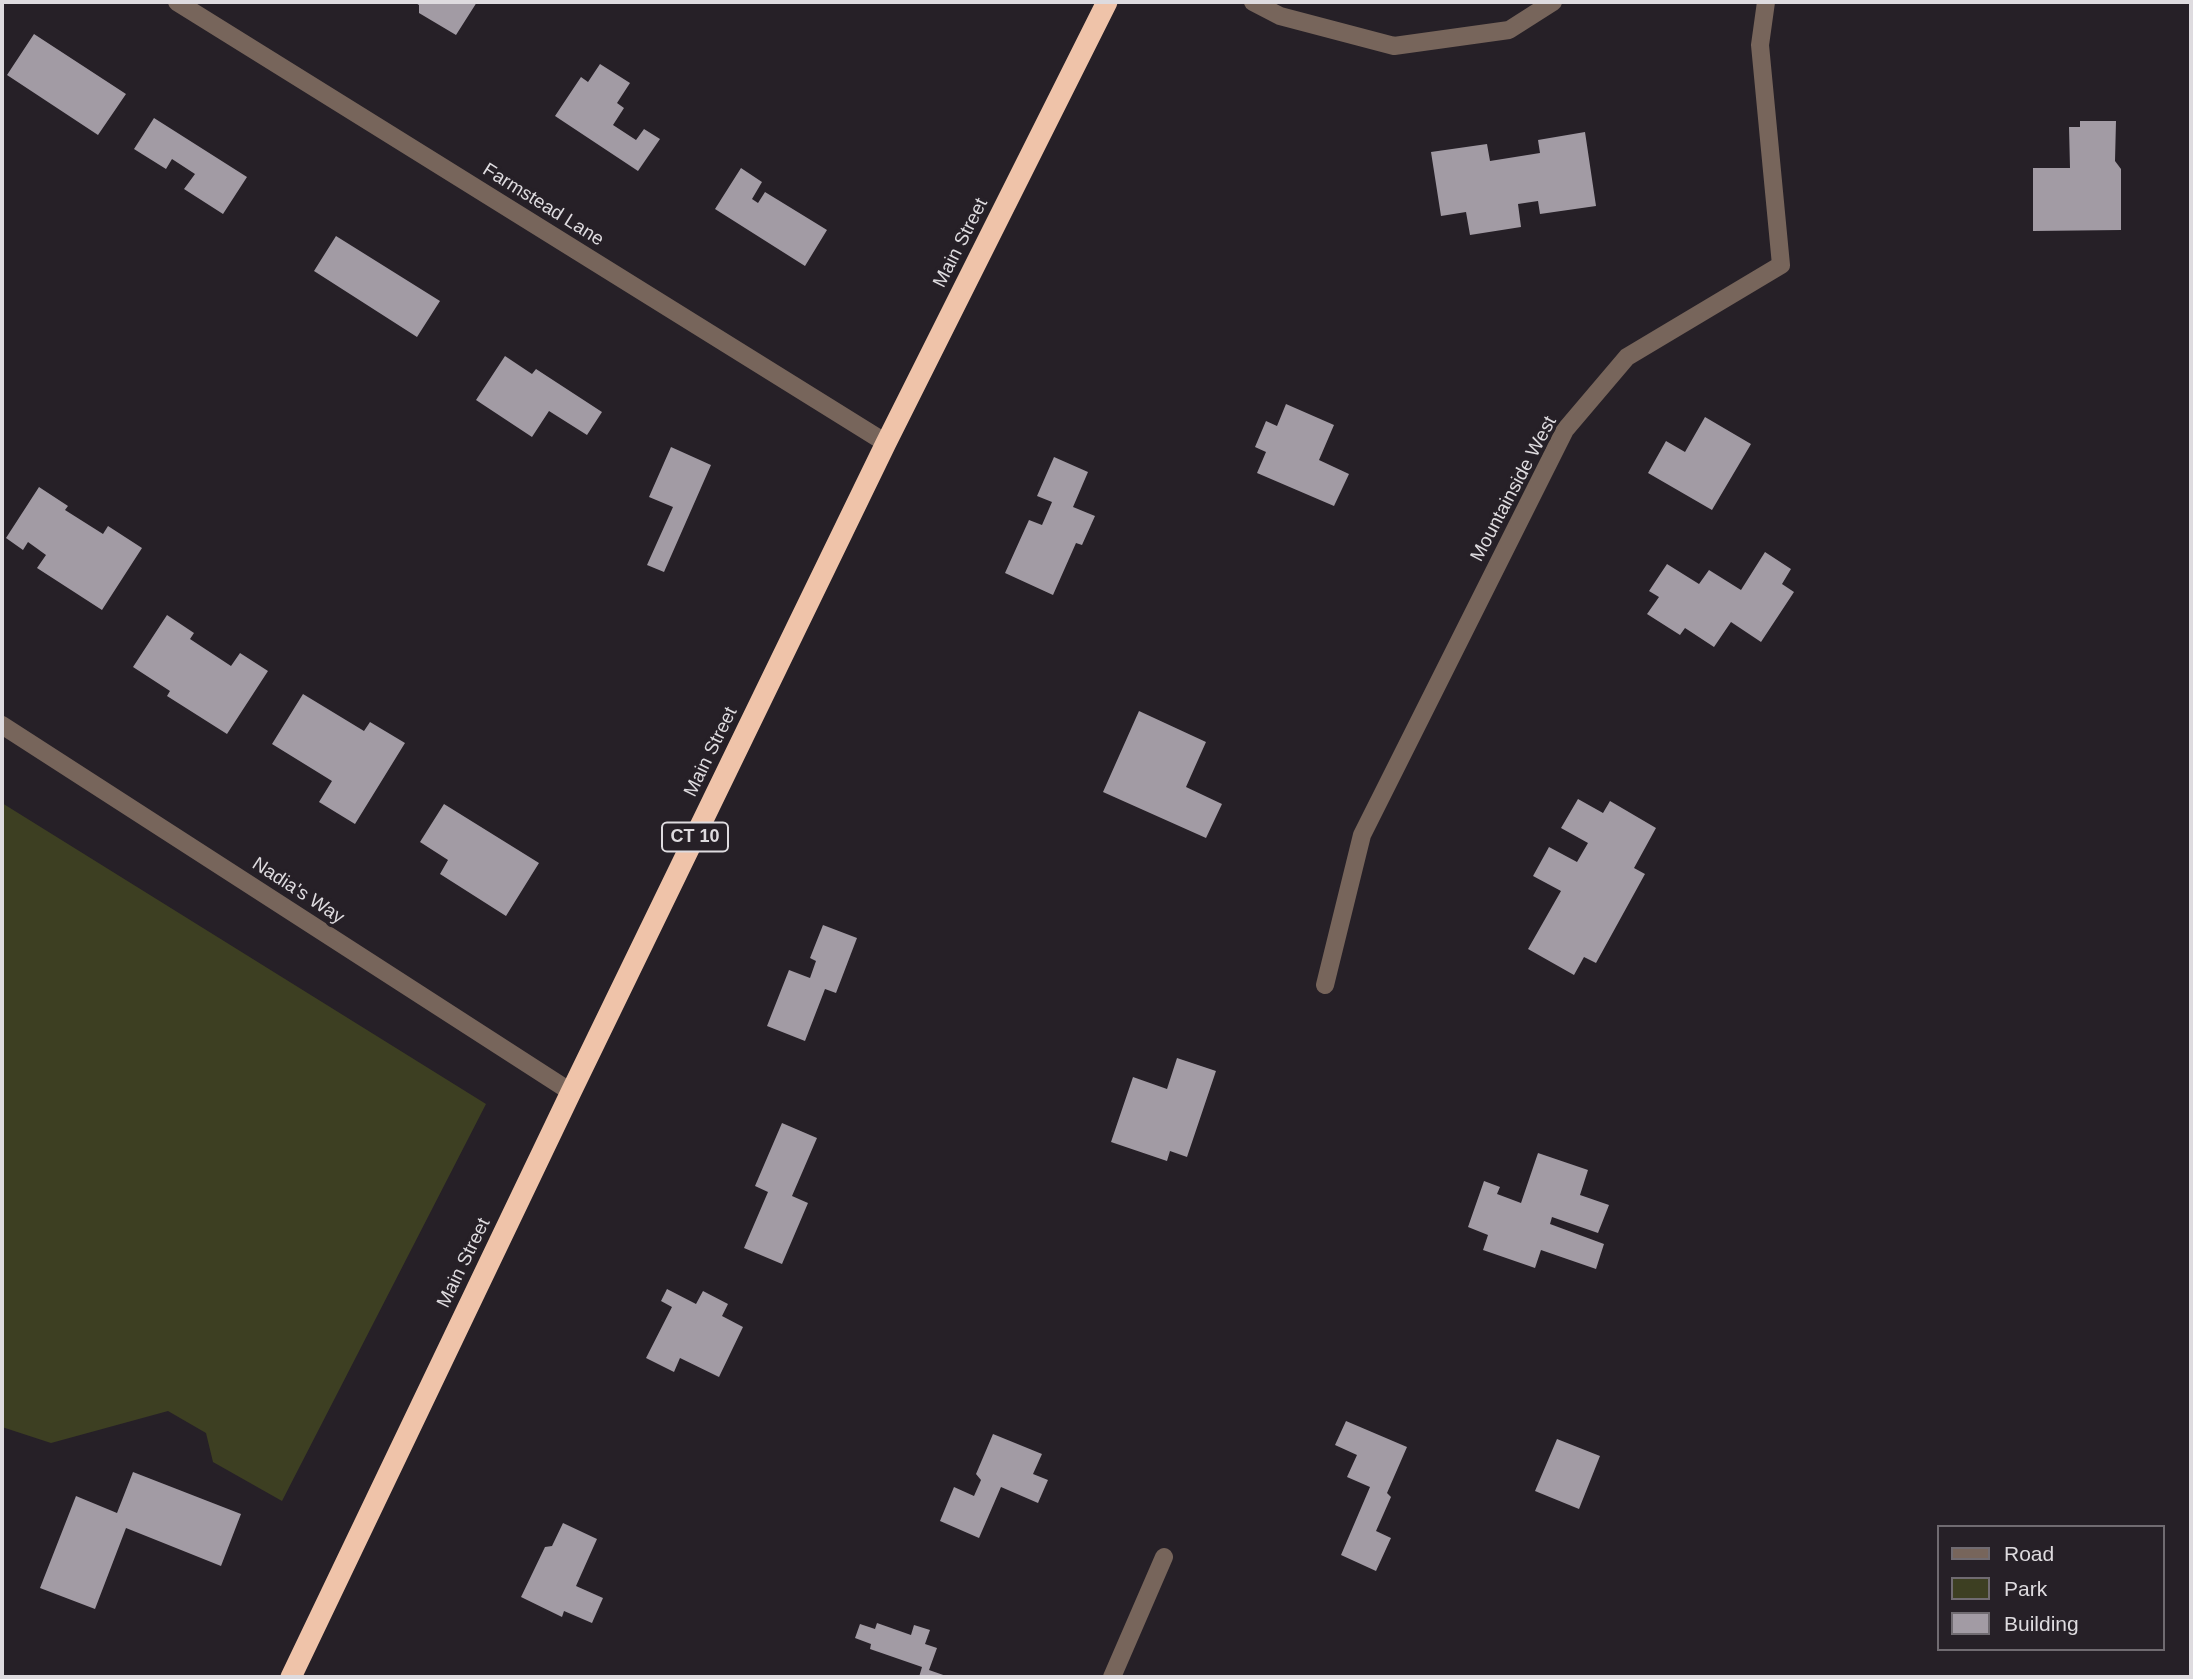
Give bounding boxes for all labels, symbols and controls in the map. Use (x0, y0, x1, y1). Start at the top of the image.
street label: Farmstead Lane (478, 159, 608, 251)
street label: Main Street (929, 195, 993, 291)
street label: Mountainside West (1466, 412, 1562, 566)
street label: Main Street (679, 703, 743, 801)
road number: CT 10 (662, 822, 728, 852)
street label: Nadia's Way (248, 853, 348, 929)
street label: Main Street (432, 1214, 496, 1312)
legend (1938, 1525, 2165, 1651)
text: Road (2004, 1542, 2054, 1565)
text: Park (2004, 1577, 2047, 1600)
text: Building (2004, 1612, 2079, 1635)

